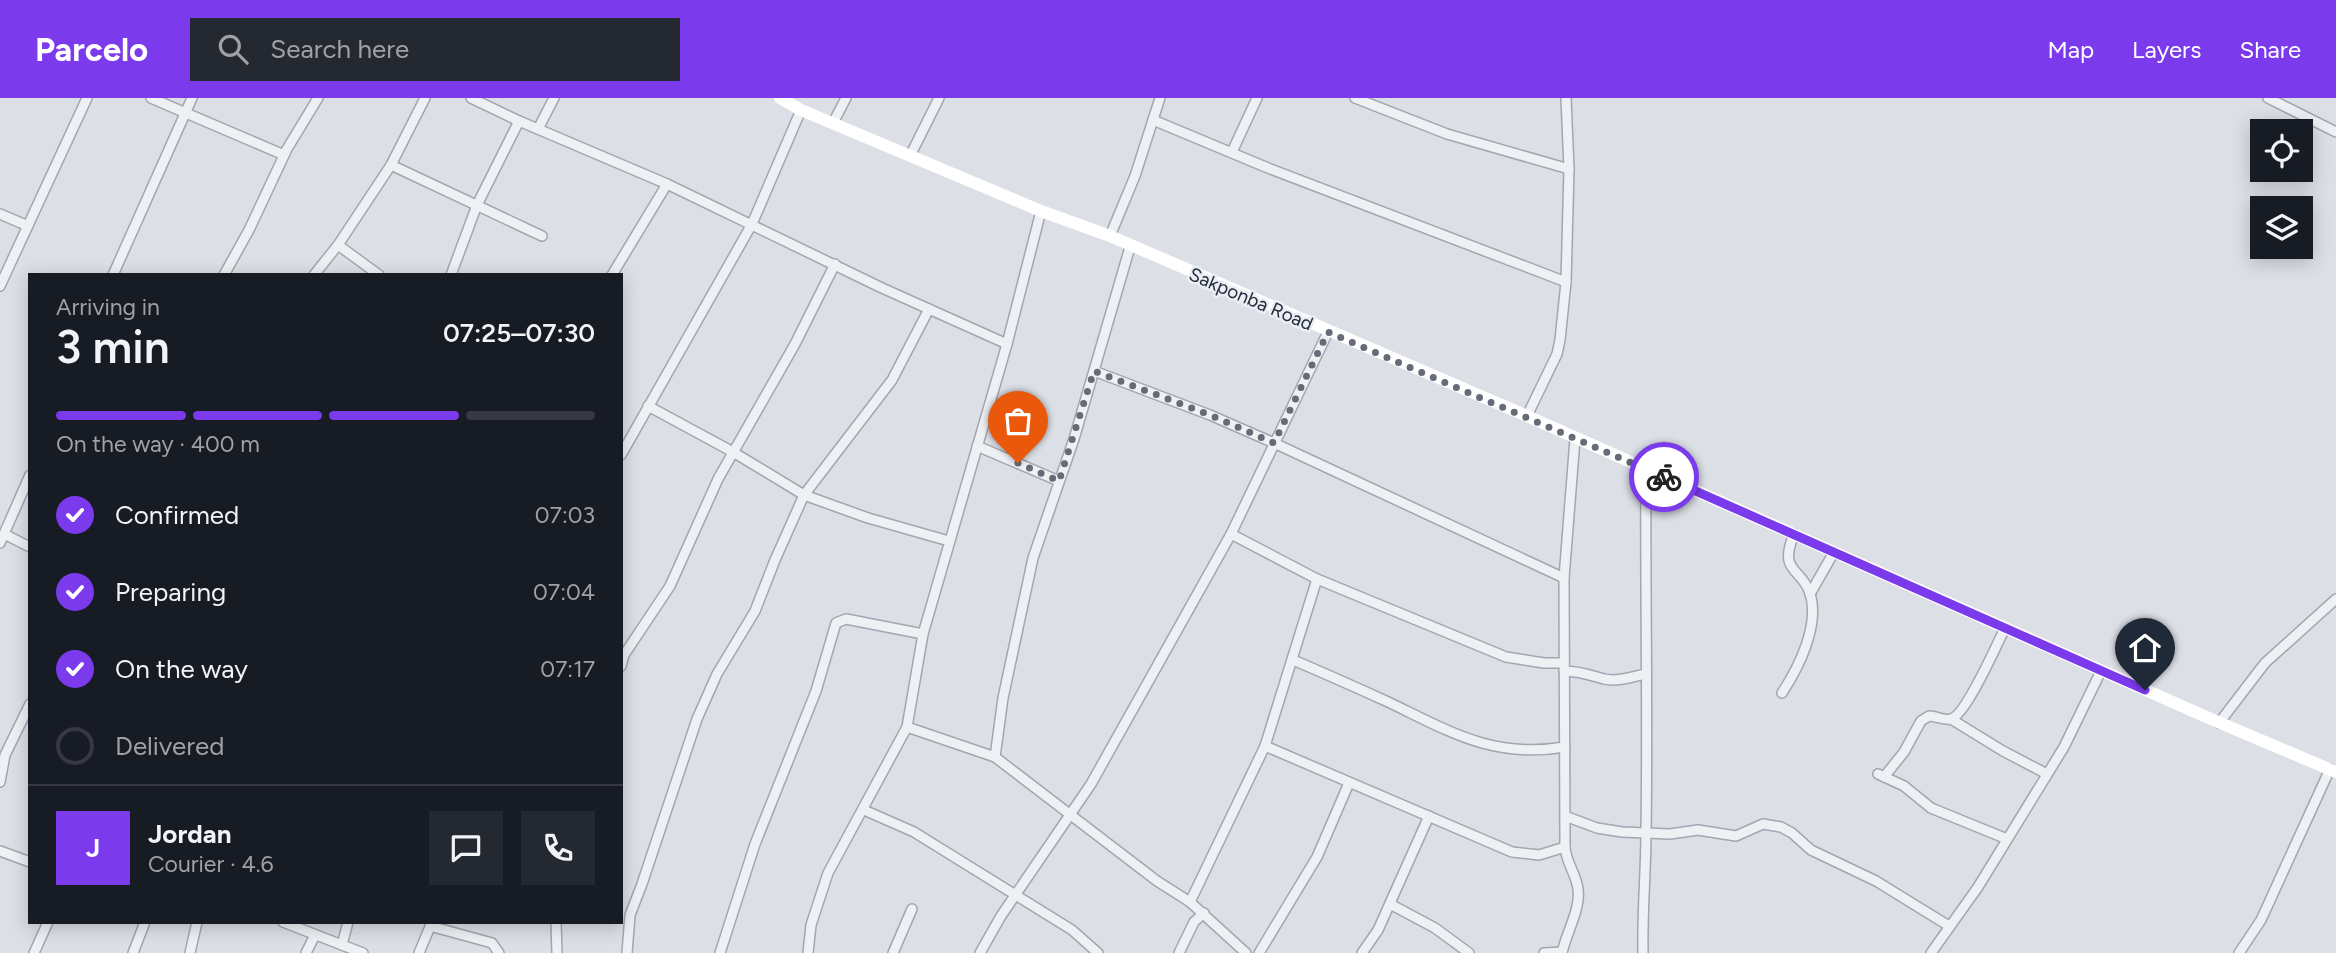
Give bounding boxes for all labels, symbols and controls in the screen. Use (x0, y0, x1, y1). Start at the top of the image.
search box (190, 18, 680, 81)
text: Parcelo (35, 30, 148, 69)
icon: search (214, 30, 252, 68)
text: Search here (270, 33, 409, 65)
text: Map (2047, 35, 2094, 64)
text: Layers (2132, 35, 2201, 64)
text: Share (2239, 35, 2301, 64)
map controls (2250, 119, 2313, 259)
button: locate (2250, 119, 2313, 182)
button: layers (2250, 196, 2313, 259)
street label: Sakponba Road (1185, 262, 1317, 336)
text: Arriving in (56, 293, 160, 321)
text: 07:25–07:30 (443, 317, 595, 349)
text: 3 min (56, 319, 170, 375)
pin (988, 391, 1048, 463)
icon: bag (999, 402, 1037, 440)
text: On the way · 400 m (56, 430, 260, 458)
courier (1629, 442, 1699, 512)
icon: bike (1645, 458, 1683, 496)
icon: check (56, 496, 94, 534)
text: Confirmed (115, 499, 239, 531)
text: 07:03 (535, 501, 595, 529)
icon: check (56, 573, 94, 611)
text: Preparing (115, 576, 226, 608)
text: 07:04 (533, 578, 595, 606)
pin (2115, 618, 2175, 690)
icon: home (2126, 629, 2164, 667)
icon: check (56, 650, 94, 688)
text: On the way (115, 653, 248, 685)
text: 07:17 (540, 655, 595, 683)
text: Delivered (115, 730, 224, 762)
button: chat (429, 811, 503, 885)
button: phone (521, 811, 595, 885)
text: Jordan (148, 818, 231, 850)
text: J (86, 832, 100, 864)
text: Courier · 4.6 (148, 850, 274, 878)

